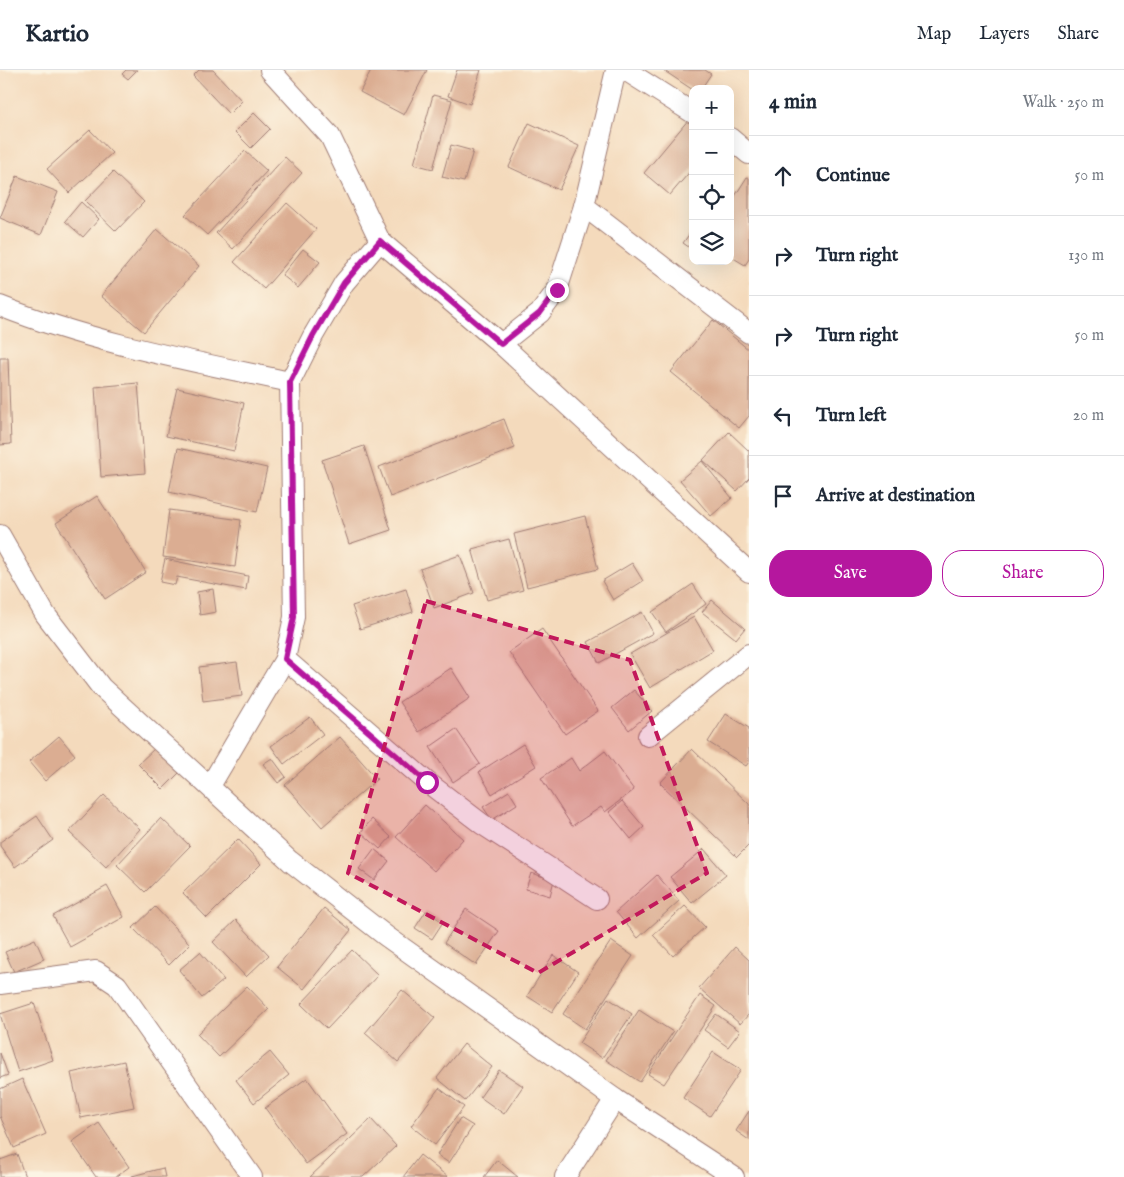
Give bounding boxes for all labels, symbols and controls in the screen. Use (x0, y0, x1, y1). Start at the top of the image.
text: Kartio (25, 19, 89, 50)
text: Map (917, 23, 951, 46)
text: Layers (979, 23, 1030, 46)
text: Share (1058, 23, 1099, 46)
map controls (689, 85, 734, 265)
button: + (689, 85, 734, 130)
text: 4 min (769, 89, 817, 116)
text: Walk · 250 m (1022, 93, 1104, 113)
button: − (689, 130, 734, 175)
icon: ahead (769, 162, 797, 190)
text: Continue (816, 164, 890, 188)
text: 50 m (1075, 166, 1104, 186)
button: locate (689, 175, 734, 220)
button: layers (689, 220, 734, 265)
icon: right (769, 242, 797, 270)
text: Turn right (816, 244, 898, 268)
text: 130 m (1068, 246, 1104, 266)
route end (546, 279, 569, 302)
icon: right (769, 322, 797, 350)
text: Turn right (816, 324, 898, 348)
text: 50 m (1075, 326, 1104, 346)
icon: left (769, 402, 797, 430)
text: Turn left (816, 404, 887, 428)
text: 20 m (1073, 406, 1104, 426)
icon: arrive (769, 482, 797, 510)
text: Arrive at destination (816, 484, 975, 508)
button: Save (769, 550, 932, 597)
button: Share (942, 550, 1104, 597)
route start (416, 771, 439, 794)

